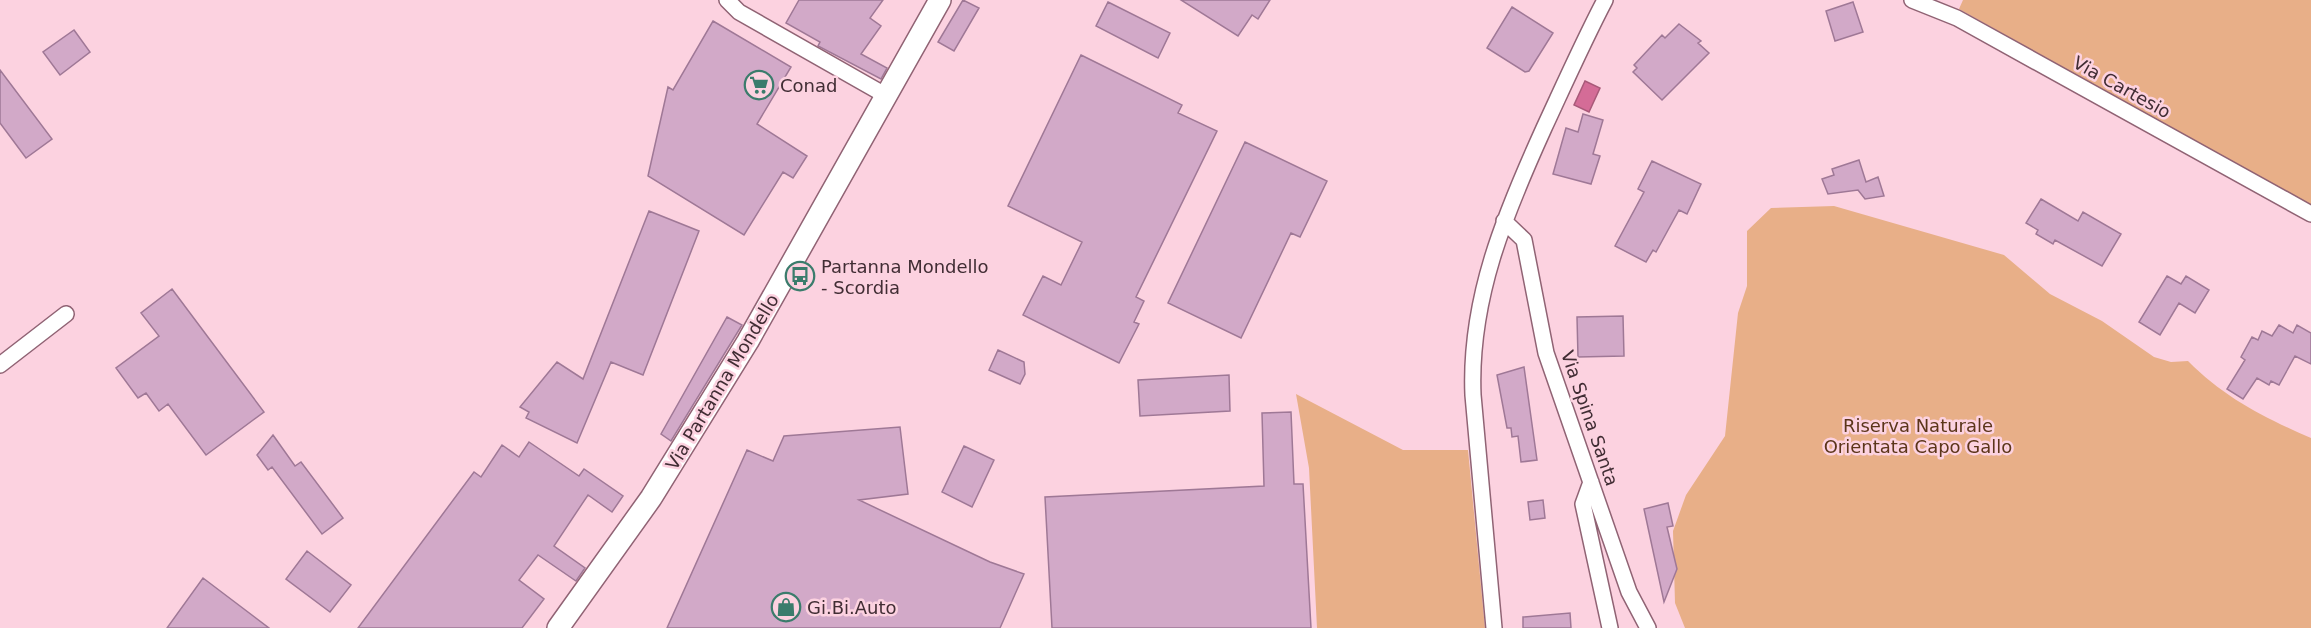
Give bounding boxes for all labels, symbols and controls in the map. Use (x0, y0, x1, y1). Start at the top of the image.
street label: Via Cartesio (2070, 52, 2174, 122)
supermarket icon: Conad (743, 69, 775, 101)
place label: Conad (780, 75, 837, 96)
place label: Partanna Mondello - Scordia (821, 256, 989, 298)
bus stop icon: Partanna Mondello - Scordia (784, 260, 816, 292)
street label: Via Partanna Mondello (661, 290, 783, 474)
street label: Via Spina Santa (1557, 348, 1623, 488)
park label: Riserva Naturale Orientata Capo Gallo (1824, 415, 2012, 457)
shop icon: Gi.Bi.Auto (770, 591, 802, 623)
place label: Gi.Bi.Auto (807, 597, 897, 618)

